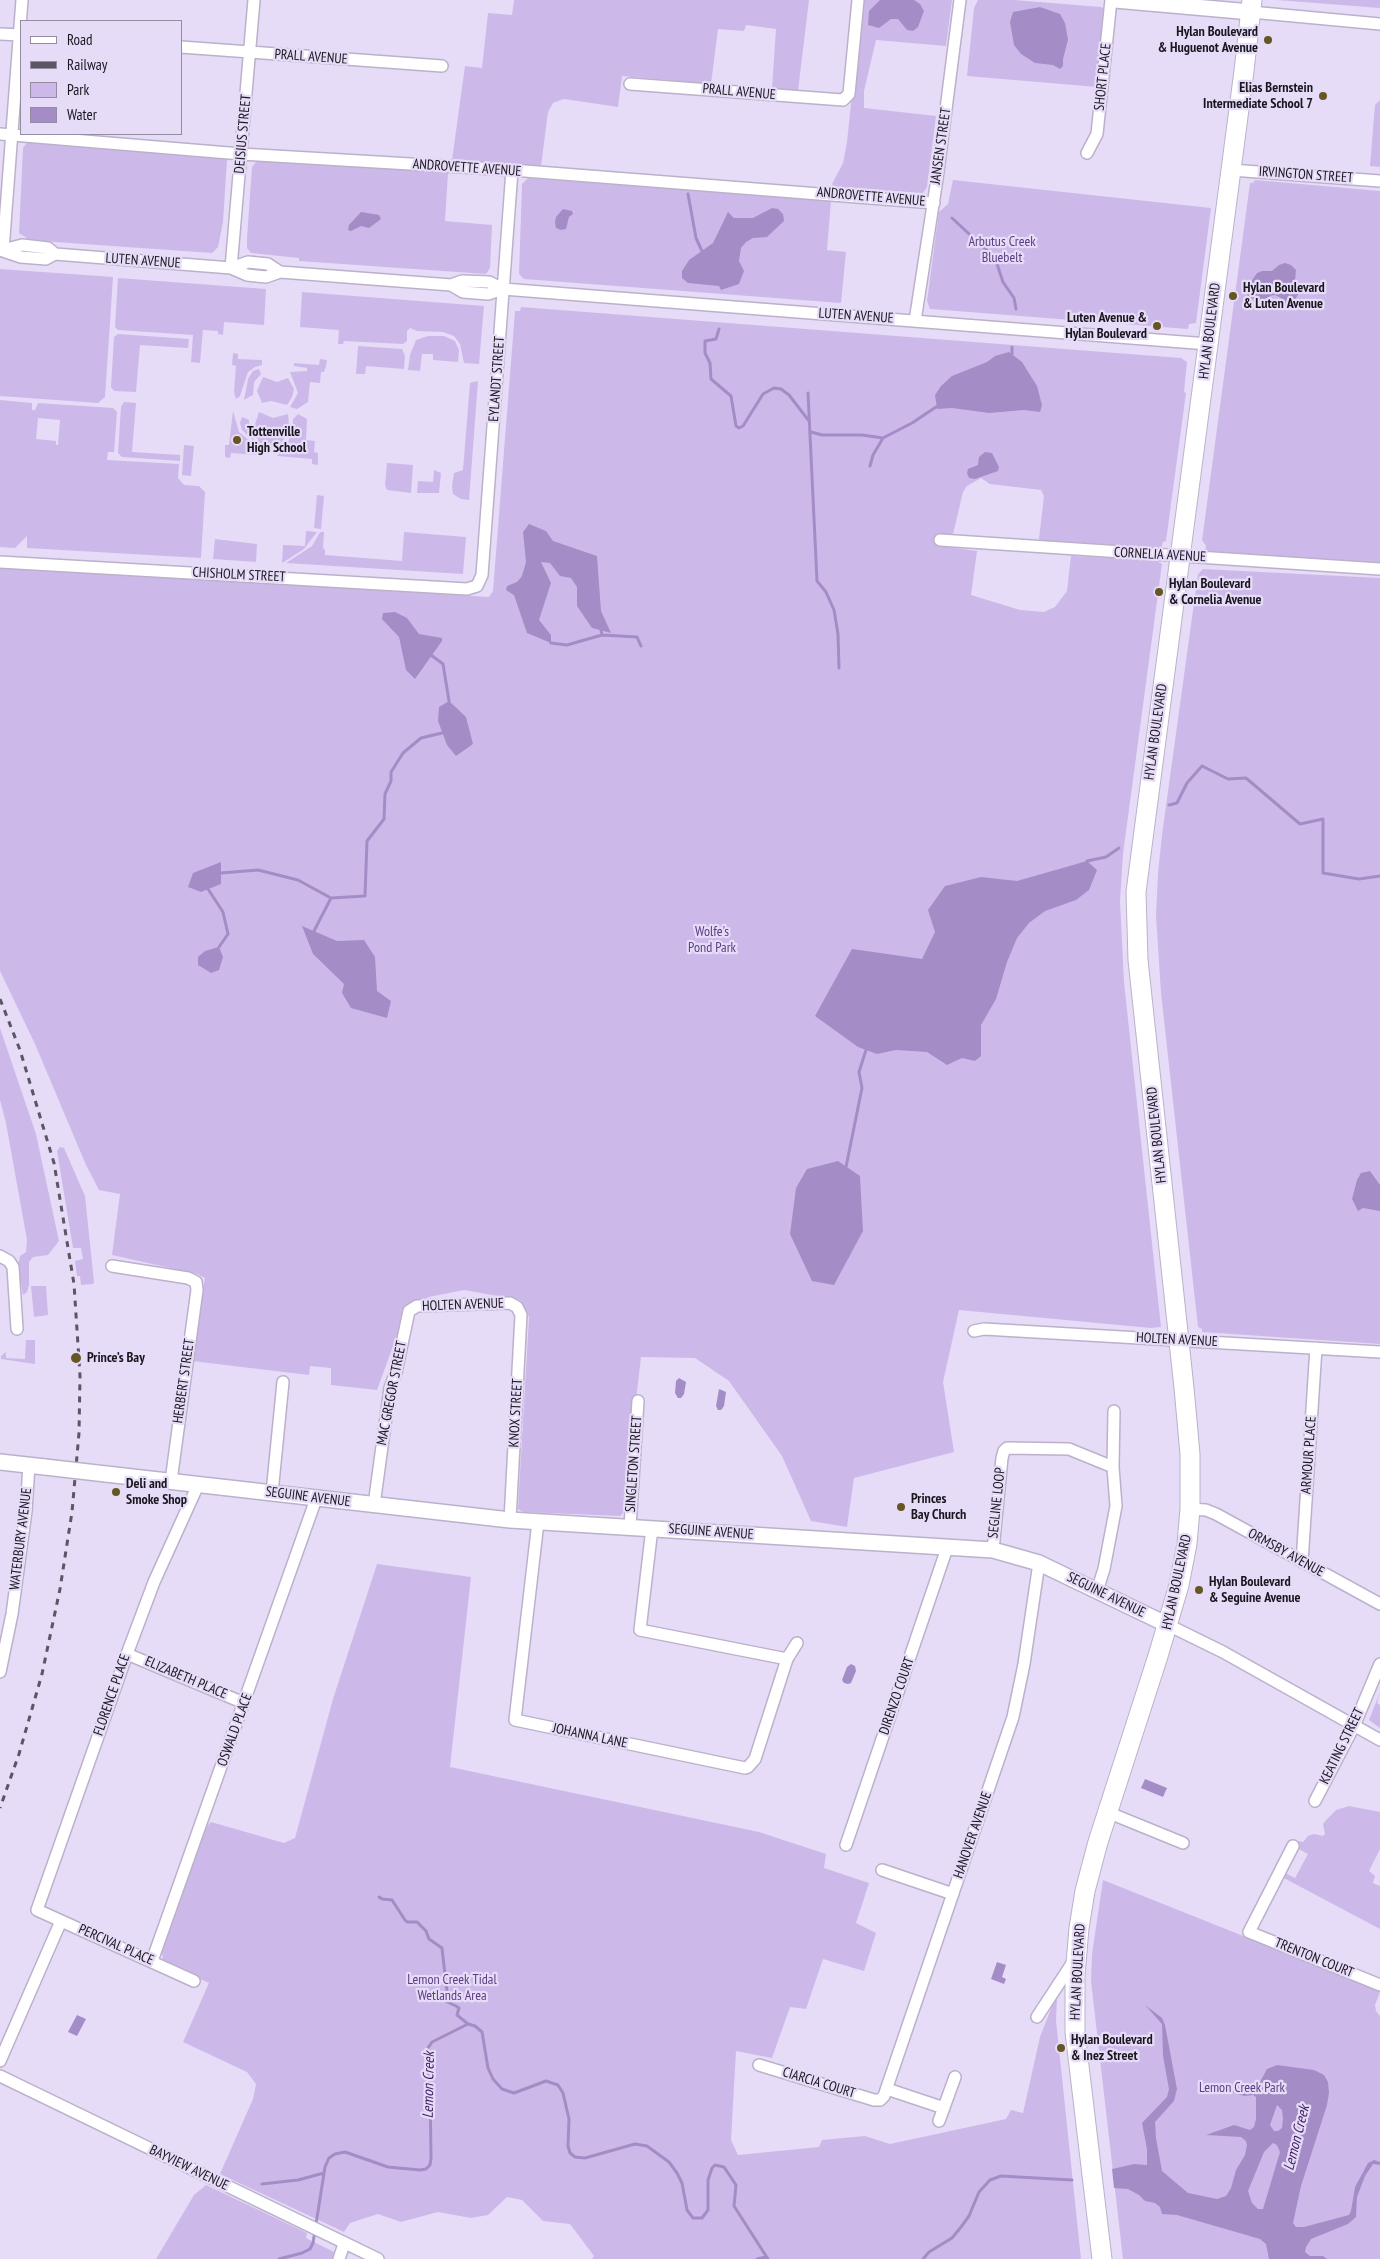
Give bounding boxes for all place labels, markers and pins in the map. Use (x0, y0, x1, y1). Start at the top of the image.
place label: Hylan Boulevard & Huguenot Avenue (1158, 24, 1258, 56)
marker: Hylan Boulevard & Huguenot Avenue (1262, 34, 1274, 46)
place label: Elias Bernstein Intermediate School 7 (1203, 80, 1313, 112)
marker: Elias Bernstein Intermediate School 7 (1317, 90, 1329, 102)
place label: Hylan Boulevard & Luten Avenue (1243, 280, 1325, 312)
marker: Hylan Boulevard & Luten Avenue (1227, 290, 1239, 302)
place label: Luten Avenue & Hylan Boulevard (1065, 310, 1147, 342)
marker: Luten Avenue & Hylan Boulevard (1151, 320, 1163, 332)
place label: Tottenville High School (247, 424, 306, 457)
marker: Tottenville High School (231, 434, 243, 446)
place label: Hylan Boulevard & Cornelia Avenue (1169, 576, 1261, 608)
marker: Hylan Boulevard & Cornelia Avenue (1153, 586, 1165, 598)
place label: Prince’s Bay (87, 1350, 145, 1366)
marker: Prince’s Bay (69, 1351, 83, 1365)
place label: Deli and Smoke Shop (126, 1476, 187, 1508)
marker: Deli and Smoke Shop (110, 1486, 122, 1498)
place label: Princes Bay Church (911, 1491, 966, 1524)
marker: Princes Bay Church (895, 1501, 907, 1513)
place label: Hylan Boulevard & Seguine Avenue (1209, 1574, 1301, 1606)
marker: Hylan Boulevard & Seguine Avenue (1193, 1584, 1205, 1596)
place label: Hylan Boulevard & Inez Street (1071, 2032, 1153, 2064)
marker: Hylan Boulevard & Inez Street (1055, 2042, 1067, 2054)

